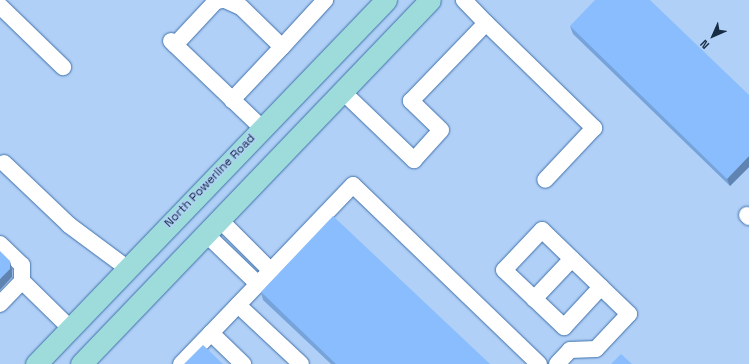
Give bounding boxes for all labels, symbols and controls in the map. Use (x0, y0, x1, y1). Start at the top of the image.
north arrow (693, 16, 733, 56)
text: N (697, 37, 712, 52)
street label: North Powerline Road (162, 131, 258, 231)

